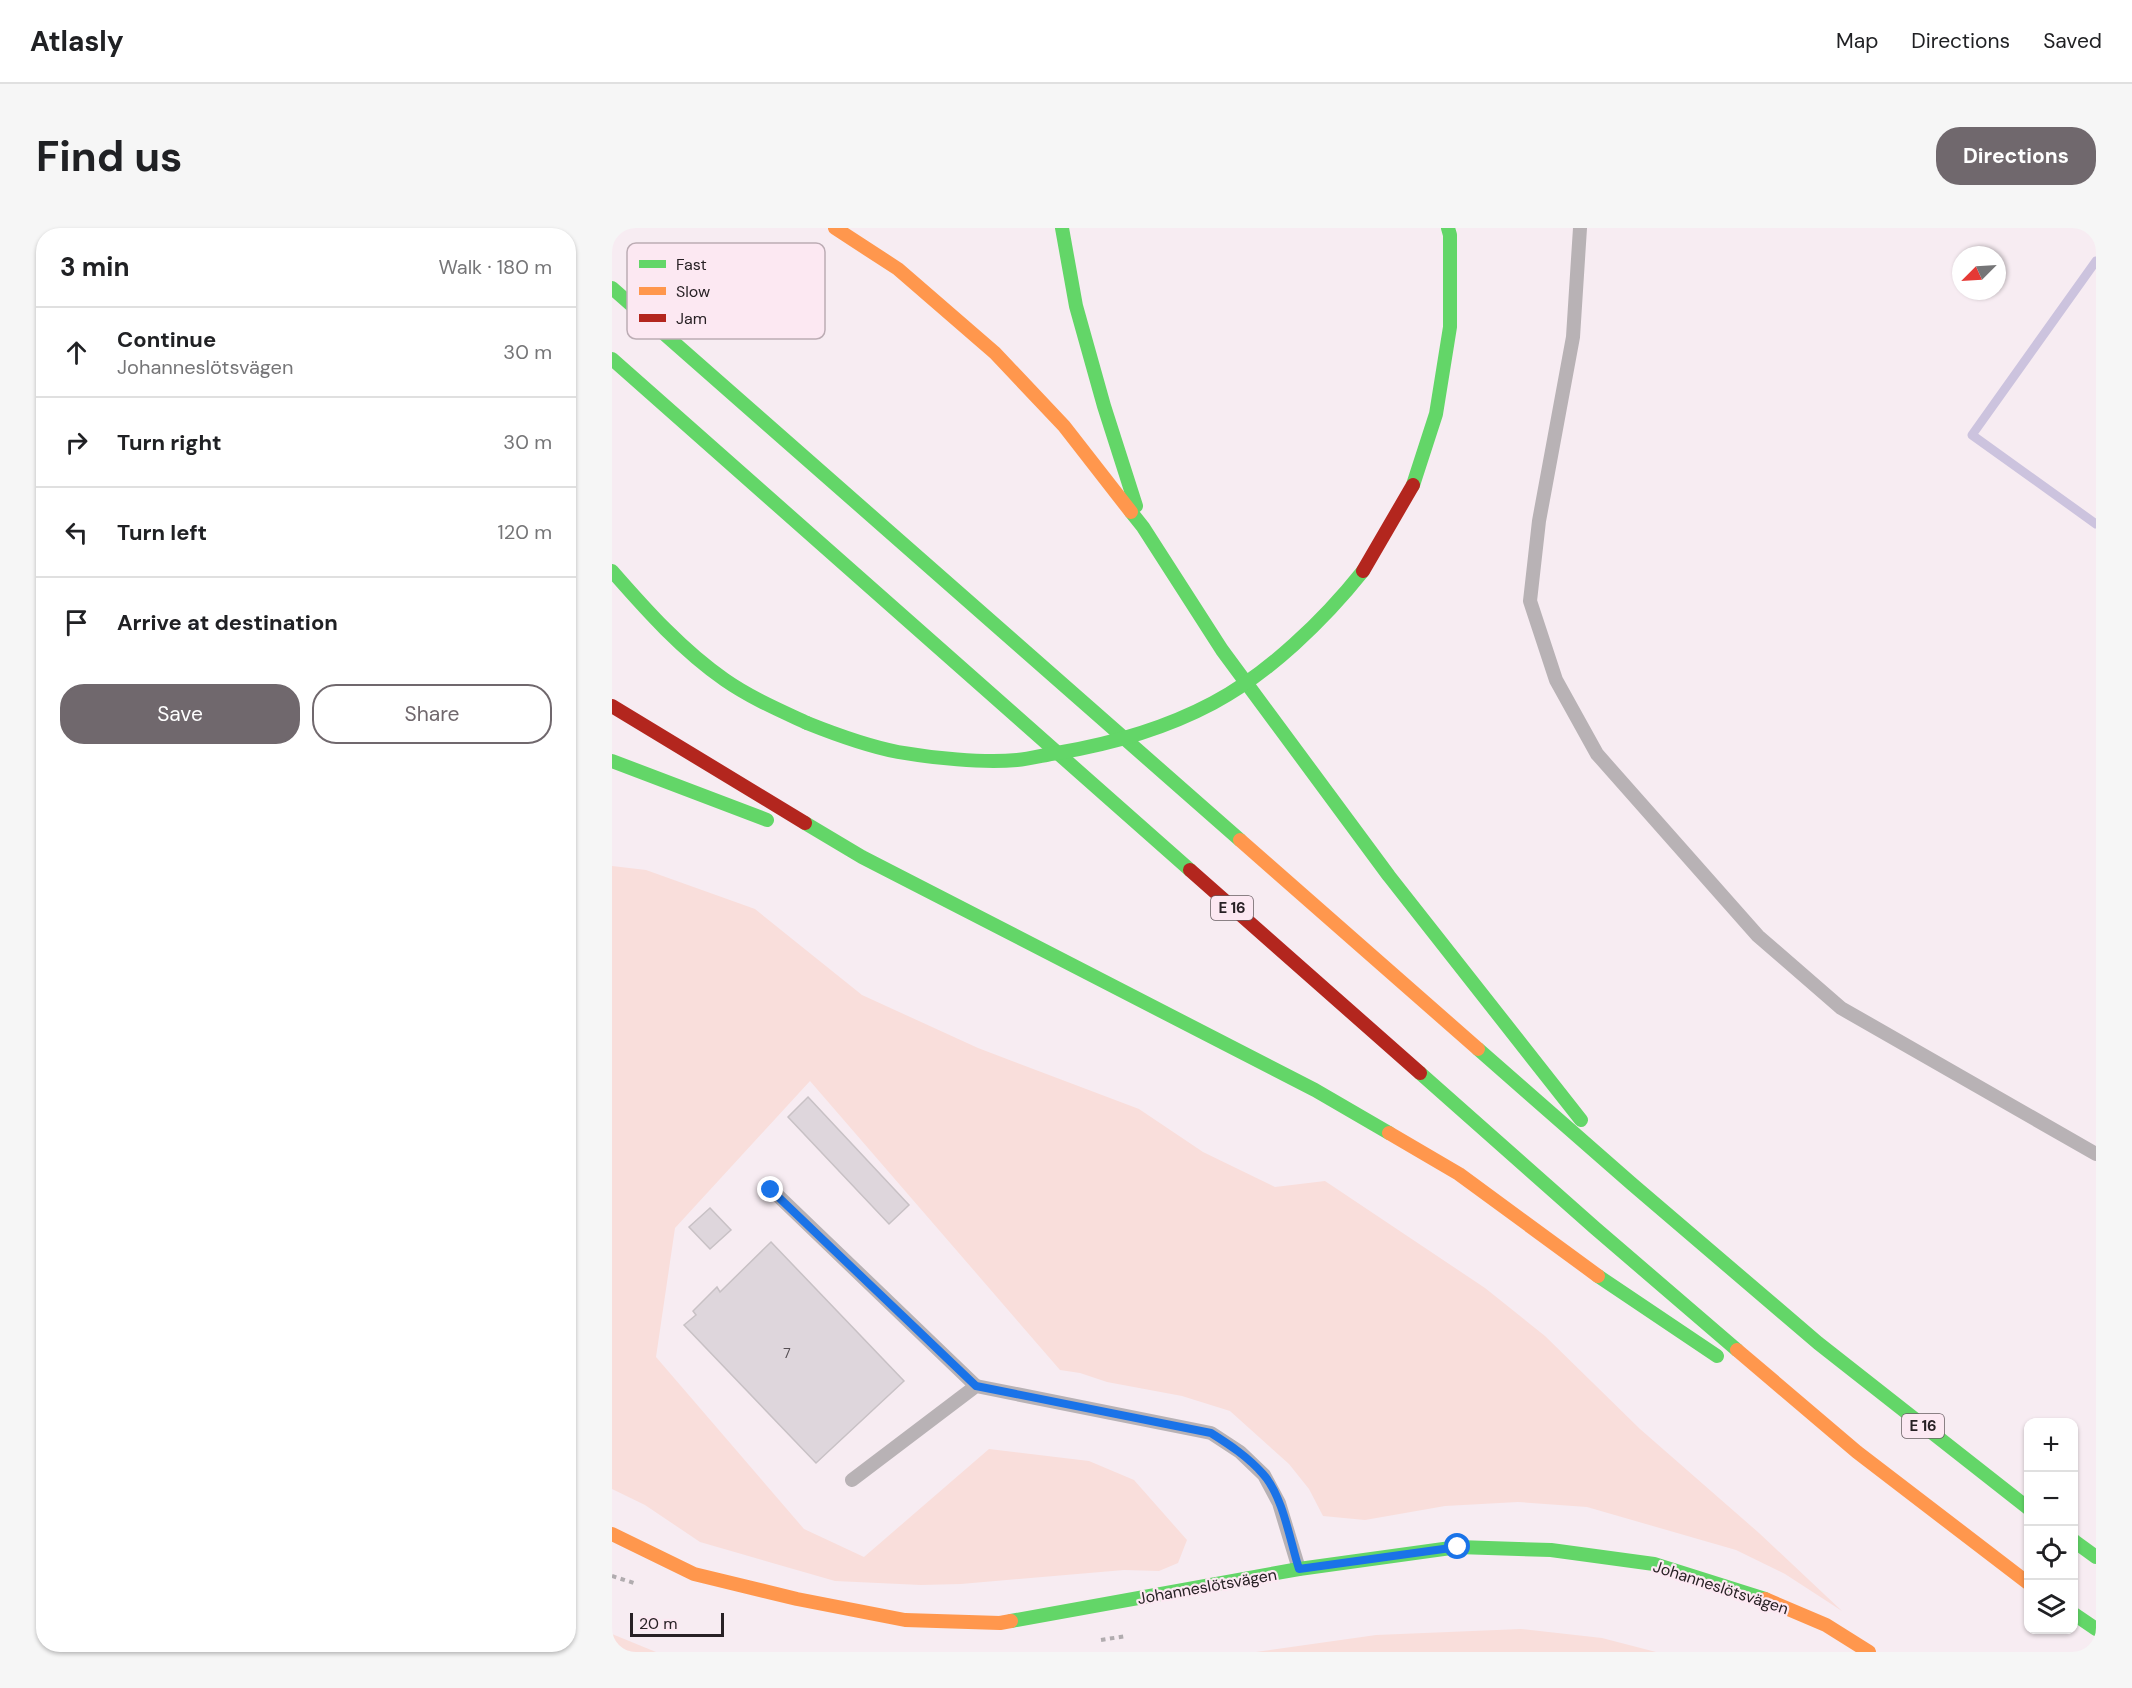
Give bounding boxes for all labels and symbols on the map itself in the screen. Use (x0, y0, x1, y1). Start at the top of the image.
legend (627, 243, 825, 339)
north arrow (1952, 246, 2006, 300)
text: Fast (676, 254, 707, 275)
text: Slow (676, 281, 710, 302)
text: Jam (676, 308, 707, 329)
road number: E 16 (1211, 896, 1253, 920)
route end (757, 1176, 783, 1202)
house number: 7 (783, 1344, 791, 1362)
road number: E 16 (1902, 1414, 1944, 1438)
route start (1444, 1533, 1470, 1559)
street label: Johanneslötsvägen (1650, 1556, 1791, 1619)
street label: Johanneslötsvägen (1136, 1564, 1278, 1609)
scale bar (630, 1610, 724, 1638)

